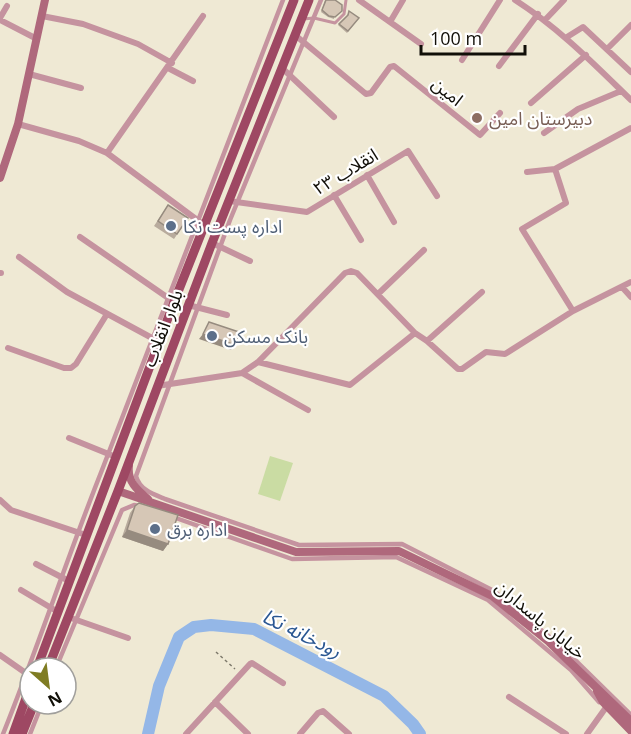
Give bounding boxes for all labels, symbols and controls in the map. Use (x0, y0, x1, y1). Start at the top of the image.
scale bar (421, 18, 524, 56)
text: 100 m (430, 26, 482, 50)
street label: امین (427, 71, 469, 111)
place label: دبیرستان امین (489, 106, 592, 130)
marker: دبیرستان امین (470, 111, 484, 125)
street label: انقلاب ۲۳ (308, 142, 382, 200)
place label: اداره پست نکا (183, 214, 282, 238)
marker: اداره پست نکا (164, 219, 178, 233)
street label: بلوار انقلاب (136, 286, 188, 370)
place label: بانک مسکن (224, 324, 308, 348)
marker: بانک مسکن (205, 329, 219, 343)
place label: اداره برق (167, 517, 227, 541)
marker: اداره برق (148, 522, 162, 536)
street label: خیابان پاسداران (491, 574, 591, 664)
water label: رودخانه نکا (258, 602, 346, 664)
north arrow (18, 656, 78, 716)
text: N (44, 686, 66, 712)

